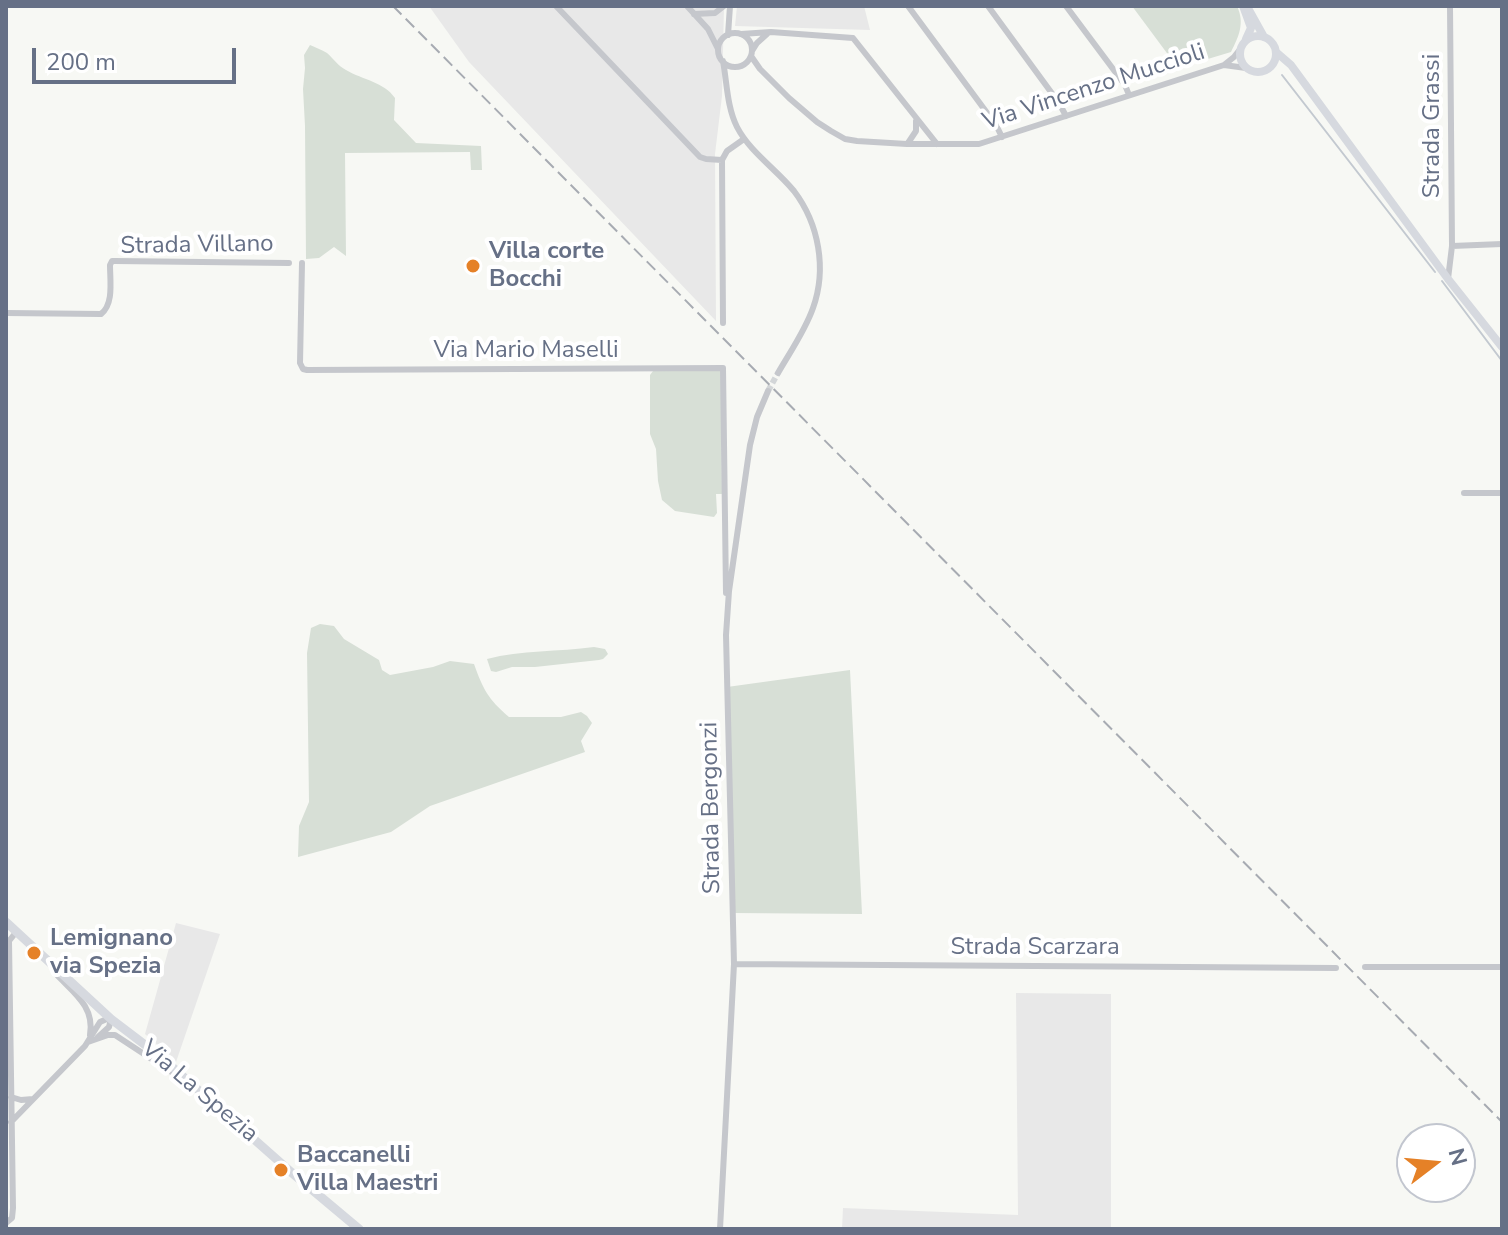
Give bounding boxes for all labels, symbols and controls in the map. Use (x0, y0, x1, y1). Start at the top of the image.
scale bar (36, 32, 240, 82)
street label: Via Vincenzo Muccioli (979, 38, 1209, 138)
text: 200 m (46, 46, 116, 78)
street label: Strada Grassi (1419, 54, 1447, 198)
street label: Strada Villano (120, 230, 274, 262)
place label: Villa corte Bocchi (489, 238, 604, 294)
marker: Villa corte Bocchi (464, 257, 482, 275)
street label: Via Mario Maselli (433, 337, 619, 365)
street label: Strada Bergonzi (696, 722, 728, 894)
place label: Lemignano via Spezia (50, 925, 173, 981)
street label: Strada Scarzara (950, 934, 1120, 962)
marker: Lemignano via Spezia (25, 944, 43, 962)
street label: Via La Spezia (135, 1035, 263, 1149)
north arrow (1396, 1123, 1476, 1203)
place label: Baccanelli Villa Maestri (297, 1142, 438, 1198)
text: N (1440, 1145, 1474, 1169)
marker: Baccanelli Villa Maestri (272, 1161, 290, 1179)

